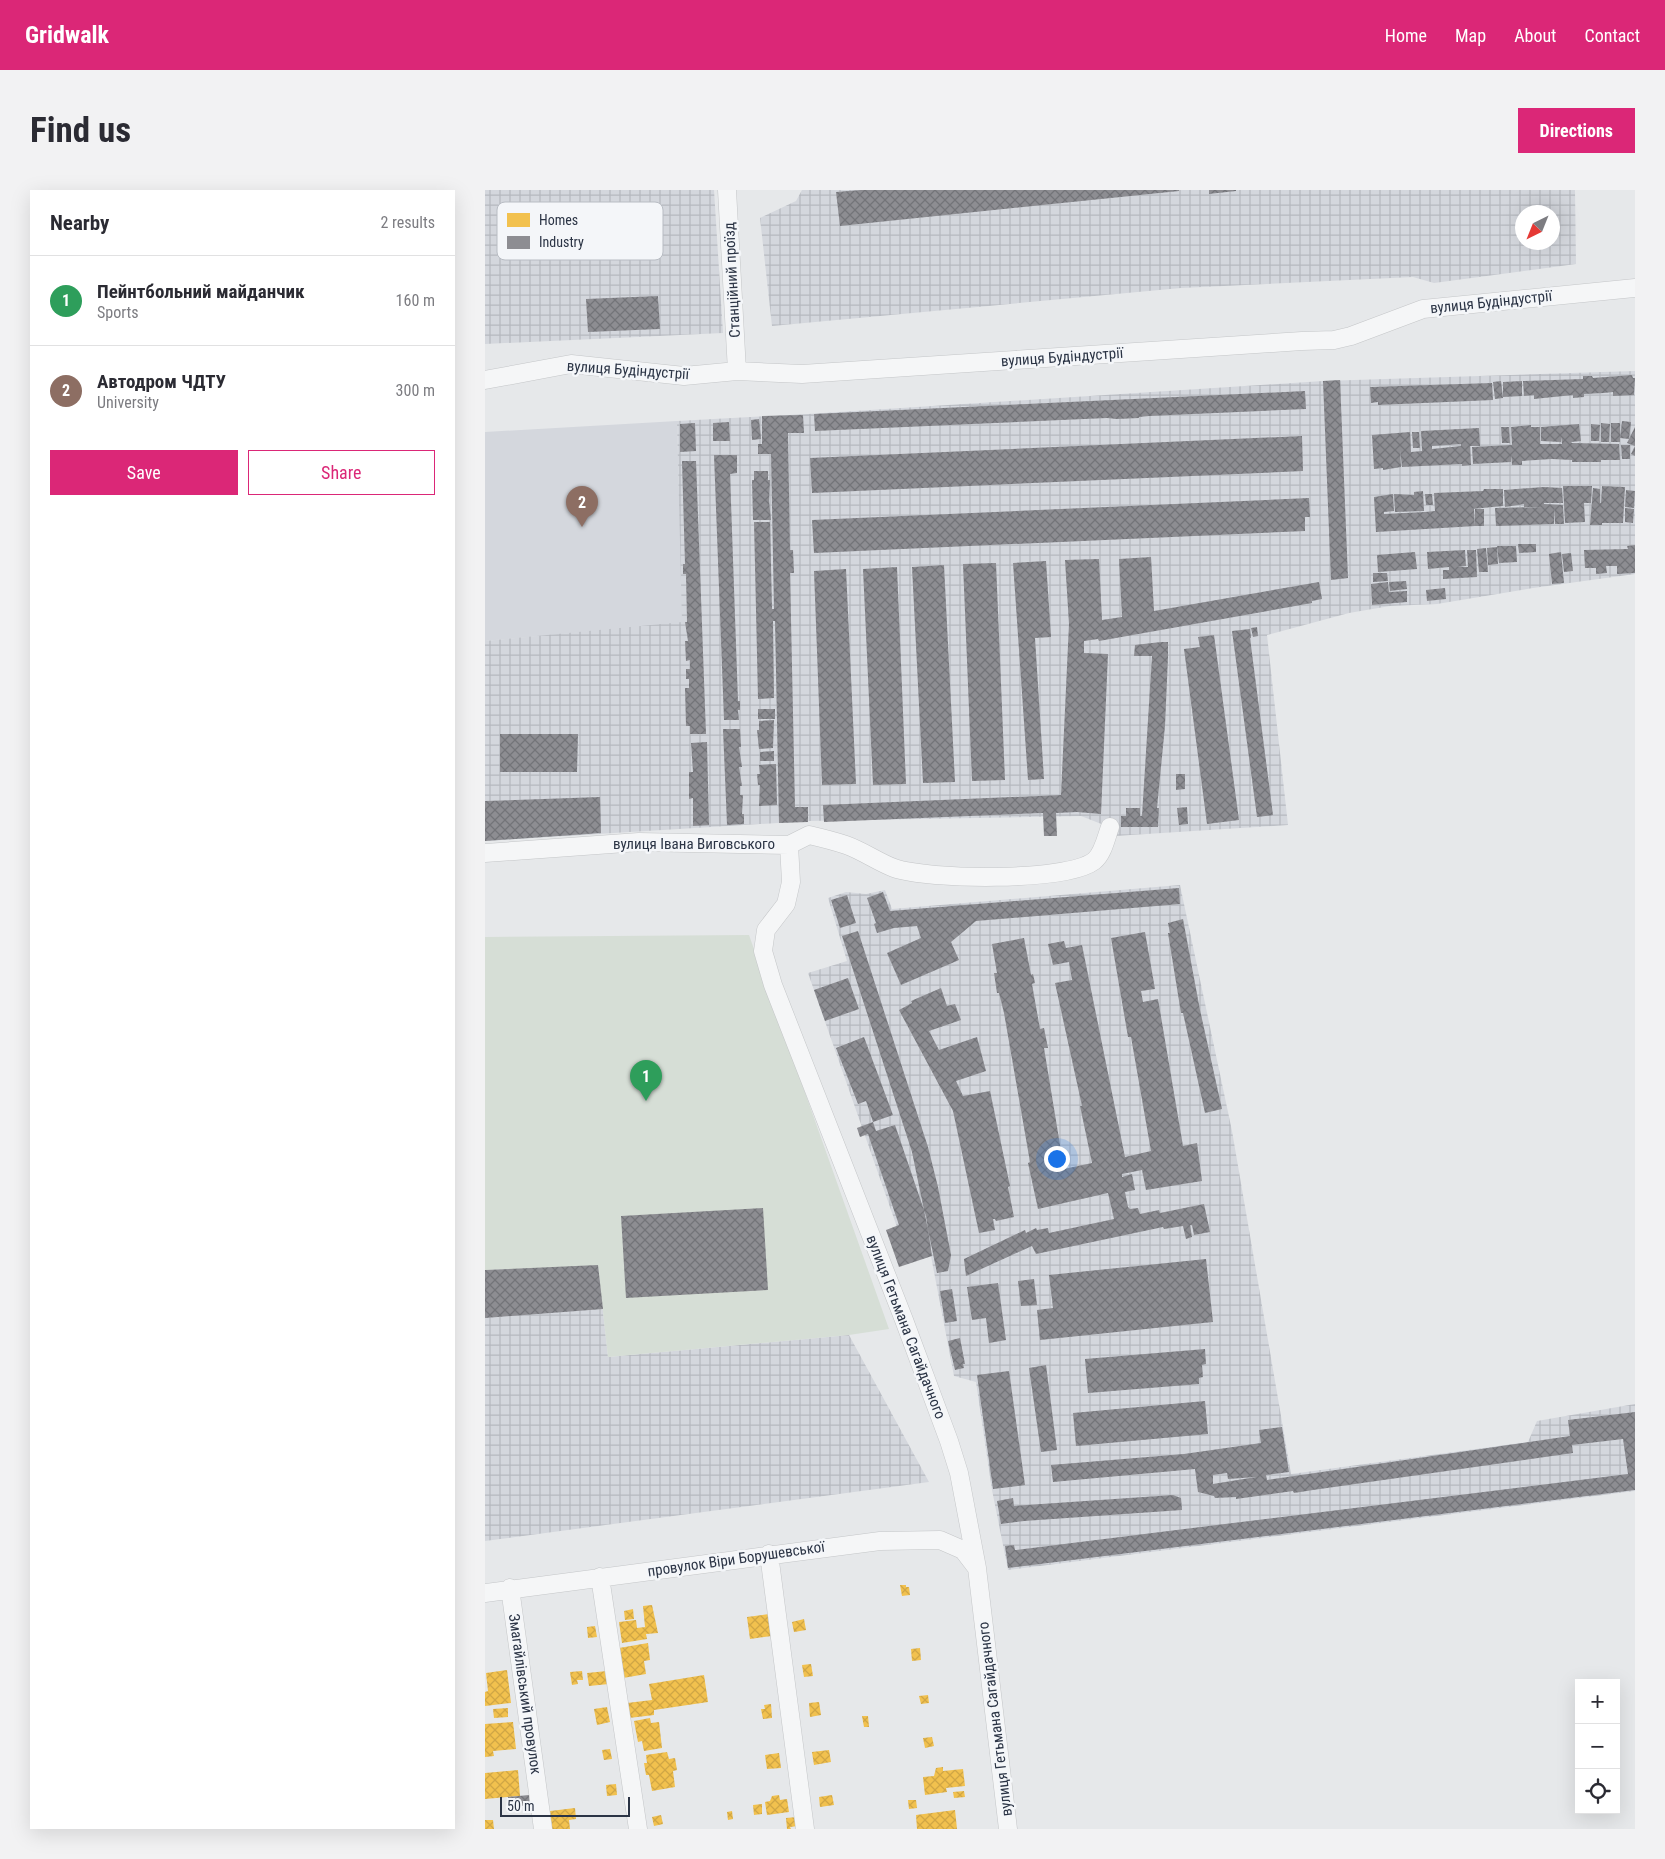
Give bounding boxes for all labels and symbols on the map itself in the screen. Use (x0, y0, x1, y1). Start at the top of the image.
legend (497, 202, 663, 260)
north arrow (1515, 205, 1560, 250)
text: Homes (539, 212, 578, 228)
street label: Станційний проїзд (720, 222, 744, 338)
text: Industry (539, 234, 584, 250)
street label: вулиця Будіндустрії (1429, 286, 1554, 317)
street label: вулиця Будіндустрії (1000, 344, 1125, 370)
street label: вулиця Будіндустрії (566, 357, 691, 383)
pin: 2 (566, 486, 598, 527)
street label: вулиця Івана Виговського (613, 835, 775, 853)
pin: 1 (630, 1060, 662, 1101)
your location (1044, 1146, 1070, 1172)
street label: вулиця Гетьмана Сагайдачного (863, 1232, 949, 1422)
street label: провулок Віри Борушевської (646, 1537, 827, 1580)
street label: Змагайлівський провулок (505, 1612, 545, 1776)
street label: вулиця Гетьмана Сагайдачного (974, 1621, 1016, 1817)
scale bar (500, 1794, 630, 1817)

